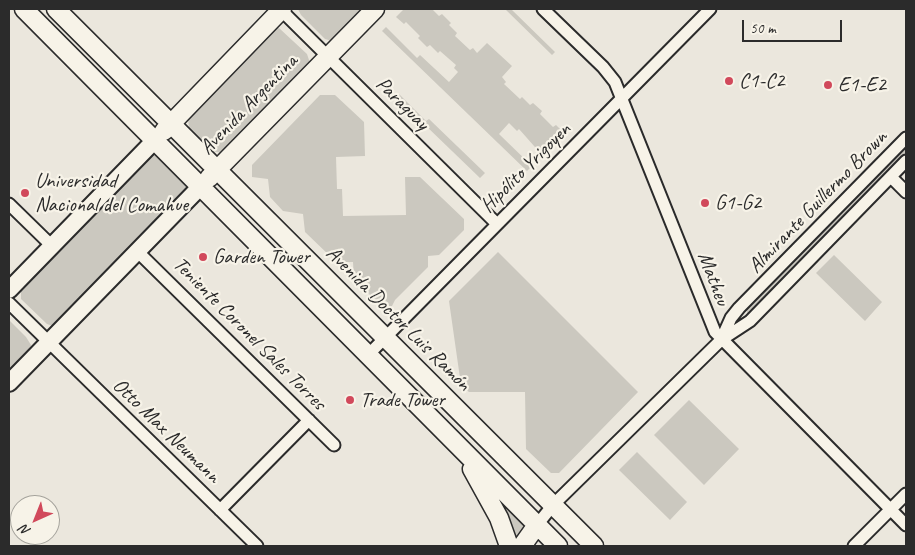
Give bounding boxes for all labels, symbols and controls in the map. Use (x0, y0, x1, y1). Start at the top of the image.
scale bar (745, 10, 845, 42)
text: 50 m (750, 19, 776, 38)
street label: Avenida Argentina (195, 49, 303, 161)
place label: C1-C2 (739, 68, 785, 94)
street label: Paraguay (370, 72, 434, 136)
place label: E1-E2 (838, 72, 886, 98)
marker: C1-C2 (723, 75, 735, 87)
marker: E1-E2 (822, 79, 834, 91)
street label: Hipólito Yrigoyen (476, 118, 576, 218)
street label: Almirante Guillermo Brown (743, 125, 893, 279)
place label: Universidad Nacional del Comahue (35, 168, 188, 218)
marker: Universidad Nacional del Comahue (19, 187, 31, 199)
place label: G1-G2 (715, 190, 761, 216)
marker: G1-G2 (699, 197, 711, 209)
street label: Avenida Doctor Luis Ramón (320, 241, 476, 397)
place label: Garden Tower (213, 244, 310, 270)
street label: Matheu (691, 249, 735, 309)
marker: Garden Tower (197, 251, 209, 263)
street label: Teniente Coronel Sales Torres (167, 252, 331, 416)
street label: Otto Max Neumann (107, 373, 225, 489)
place label: Trade Tower (360, 387, 445, 413)
marker: Trade Tower (344, 394, 356, 406)
north arrow (10, 495, 60, 545)
text: N (16, 521, 34, 540)

